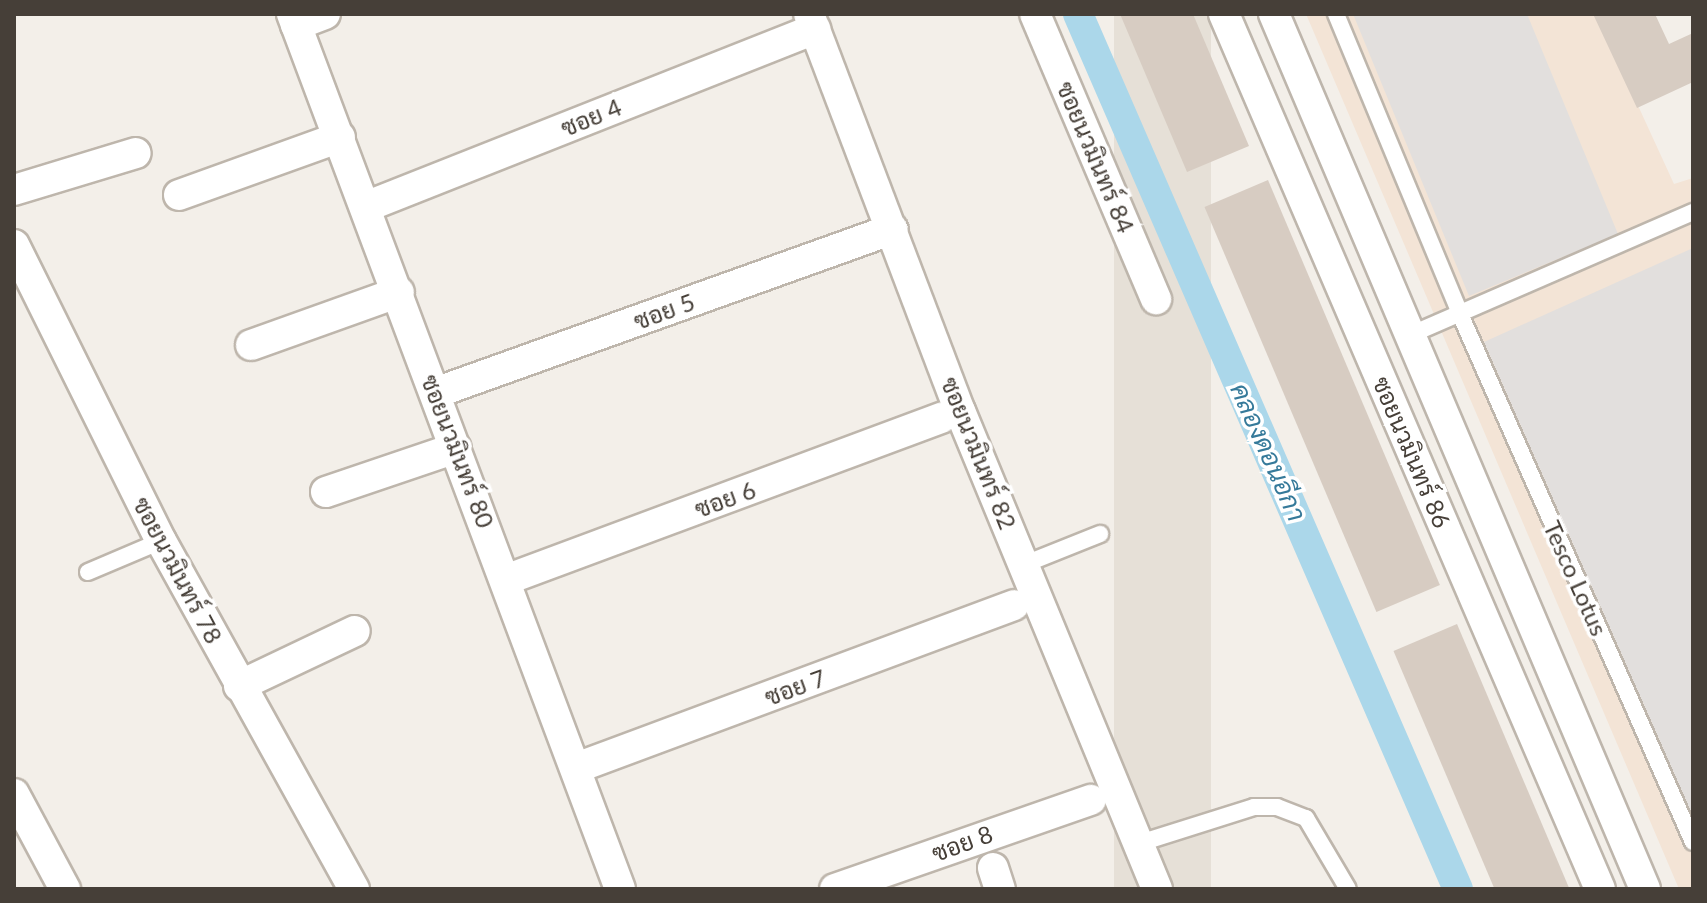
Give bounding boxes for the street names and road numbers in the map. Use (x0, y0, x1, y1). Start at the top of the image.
street label: ซอยนวมินทร์ 84 (1051, 77, 1141, 237)
street label: ซอย 4 (557, 92, 625, 142)
street label: ซอย 5 (630, 287, 698, 335)
street label: ซอยนวมินทร์ 80 (416, 370, 500, 532)
street label: ซอยนวมินทร์ 86 (1367, 372, 1457, 532)
street label: ซอยนวมินทร์ 82 (935, 373, 1023, 533)
street label: ซอย 6 (691, 475, 759, 523)
street label: ซอยนวมินทร์ 78 (127, 492, 229, 648)
street label: Tesco Lotus (1538, 516, 1614, 640)
street label: ซอย 7 (761, 663, 829, 711)
street label: ซอย 8 (928, 819, 996, 867)

